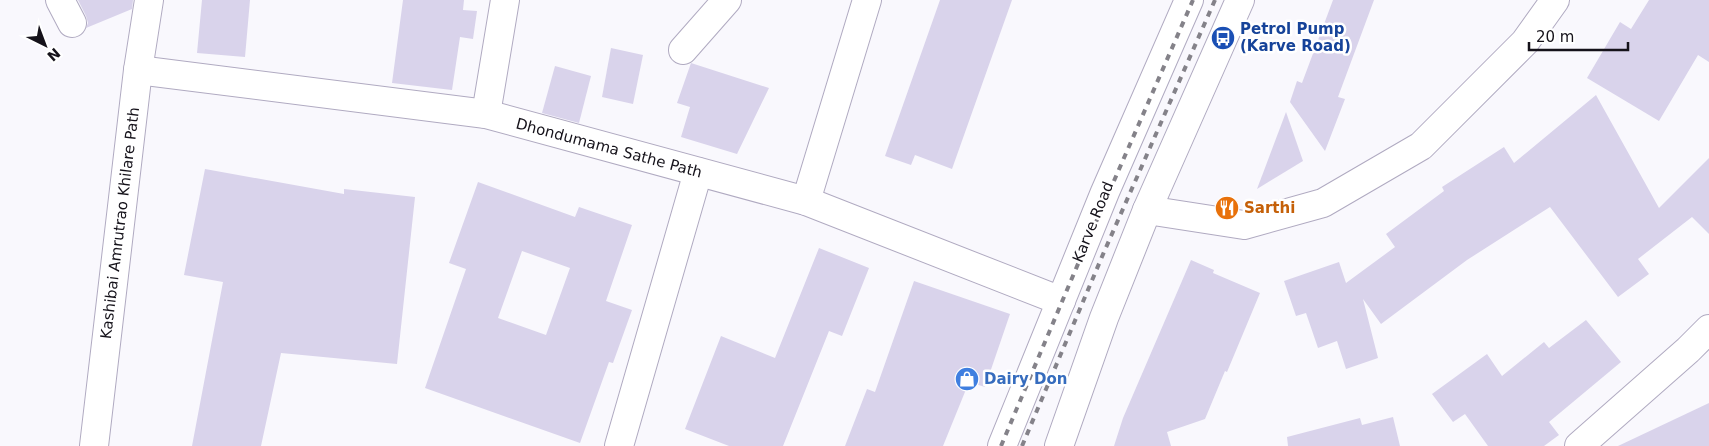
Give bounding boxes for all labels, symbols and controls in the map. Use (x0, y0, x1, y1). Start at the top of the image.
north arrow (20, 20, 70, 70)
place label: Petrol Pump (Karve Road) (1240, 20, 1351, 55)
scale bar (1529, 20, 1628, 52)
bus stop icon: Petrol Pump (Karve Road) (1210, 25, 1236, 51)
text: 20 m (1536, 28, 1574, 46)
text: N (44, 45, 63, 65)
street label: Kashibai Amrutrao Khilare Path (97, 106, 143, 340)
street label: Dhondumama Sathe Path (514, 114, 704, 182)
street label: Karve Road (1069, 179, 1117, 265)
restaurant icon: Sarthi (1214, 195, 1240, 221)
place label: Sarthi (1244, 199, 1295, 217)
shop icon: Dairy Don (954, 366, 980, 392)
place label: Dairy Don (984, 370, 1068, 388)

